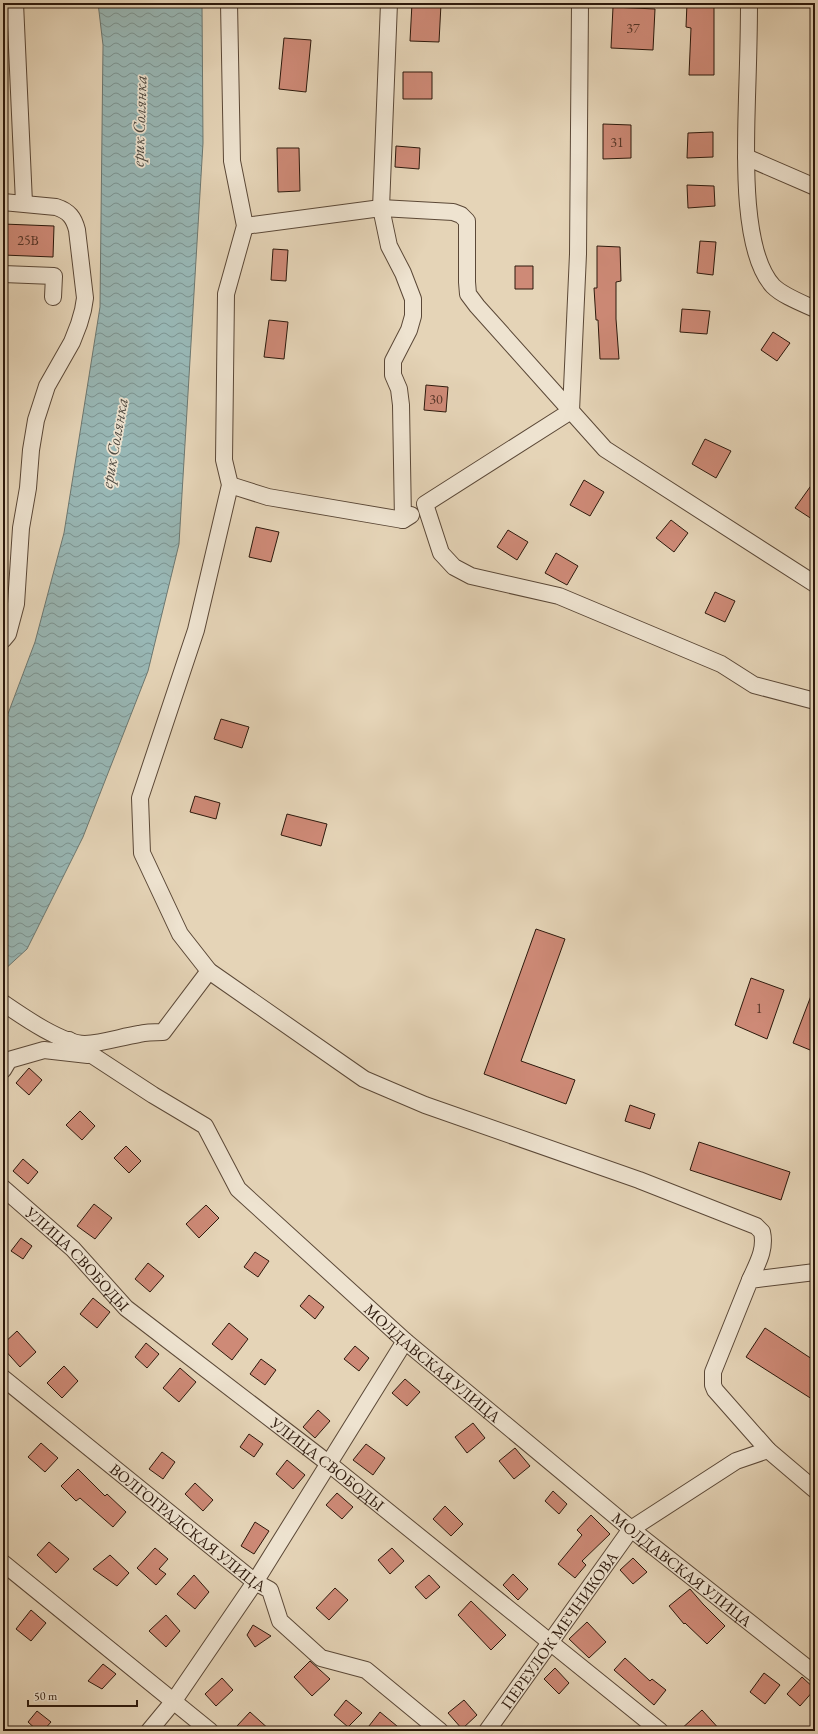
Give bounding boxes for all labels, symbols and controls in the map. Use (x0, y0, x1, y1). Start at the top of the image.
house number: 37 (626, 19, 640, 37)
water label: ерик Солянка (126, 75, 152, 167)
house number: 31 (610, 133, 624, 151)
house number: 25В (17, 231, 39, 249)
house number: 30 (429, 390, 443, 408)
water label: ерик Солянка (95, 396, 133, 490)
house number: 1 (756, 999, 762, 1017)
street label: УЛИЦА СВОБОДЫ (20, 1202, 134, 1316)
street label: МОЛДАВСКАЯ УЛИЦА (360, 1299, 506, 1428)
street label: УЛИЦА СВОБОДЫ (265, 1412, 389, 1516)
street label: ВОЛГОГРАДСКАЯ УЛИЦА (105, 1459, 270, 1597)
street label: МОЛДАВСКАЯ УЛИЦА (607, 1508, 757, 1632)
street label: ПЕРЕУЛОК МЕЧНИКОВА (496, 1546, 623, 1713)
scale bar (28, 1682, 137, 1708)
text: 50 m (34, 1688, 58, 1704)

